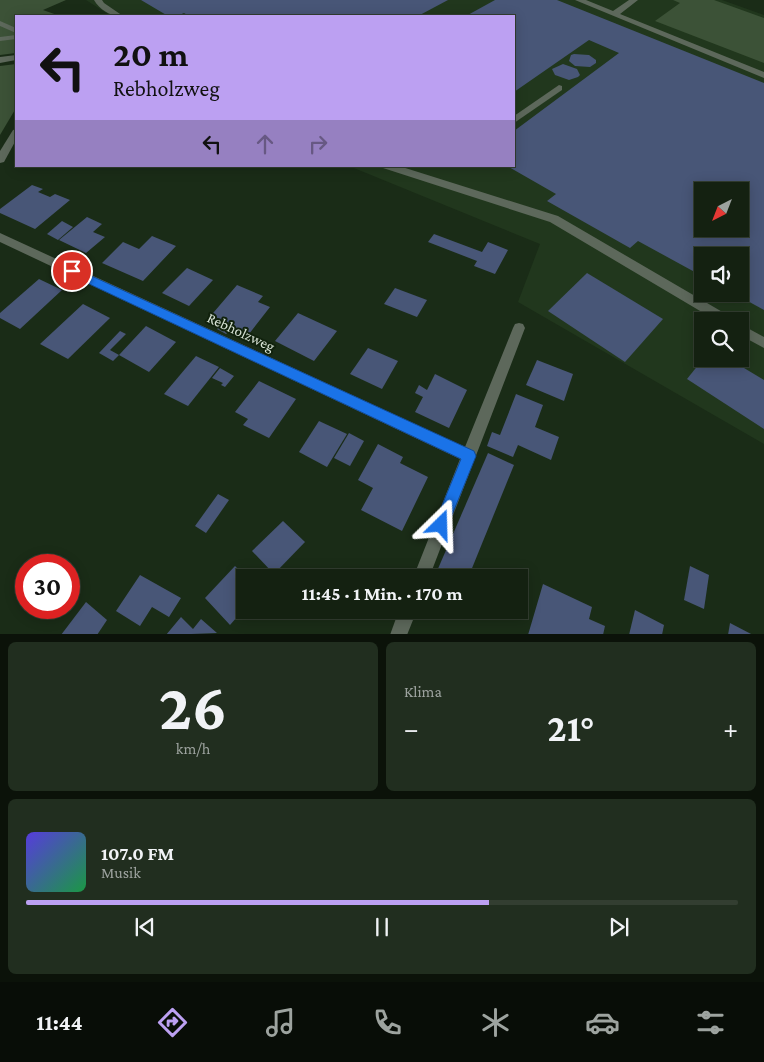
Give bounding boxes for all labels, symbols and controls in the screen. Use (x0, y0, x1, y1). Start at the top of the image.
icon: left (30, 35, 95, 100)
text: 20 m (113, 35, 188, 74)
text: Rebholzweg (113, 76, 220, 101)
icon: left (198, 130, 226, 158)
icon: ahead (251, 130, 279, 158)
icon: right (304, 130, 332, 158)
north arrow (694, 182, 749, 238)
map controls (694, 182, 749, 367)
button: sound (694, 247, 749, 302)
pin (51, 250, 93, 292)
icon: arrive (58, 257, 86, 285)
street label: Rebholzweg (204, 309, 277, 356)
button: search (694, 312, 749, 367)
position arrow (414, 498, 466, 550)
speed limit sign: 30 (15, 554, 80, 619)
text: 11:45 · 1 Min. · 170 m (302, 583, 462, 604)
text: 26 (159, 671, 227, 743)
text: Klima (404, 683, 442, 700)
text: 21° (547, 707, 595, 749)
text: − (404, 713, 419, 744)
text: + (723, 713, 738, 744)
text: km/h (176, 740, 210, 757)
text: 107.0 FM (101, 843, 174, 864)
text: Musik (101, 864, 141, 881)
icon: previous (131, 913, 159, 941)
icon: pause (368, 913, 396, 941)
icon: next (605, 913, 633, 941)
icon: directions (155, 1005, 190, 1040)
icon: music (263, 1005, 298, 1040)
icon: phone (370, 1005, 405, 1040)
icon: climate (478, 1005, 513, 1040)
icon: car (585, 1005, 620, 1040)
icon: filters (693, 1005, 728, 1040)
text: 11:44 (36, 1010, 83, 1035)

